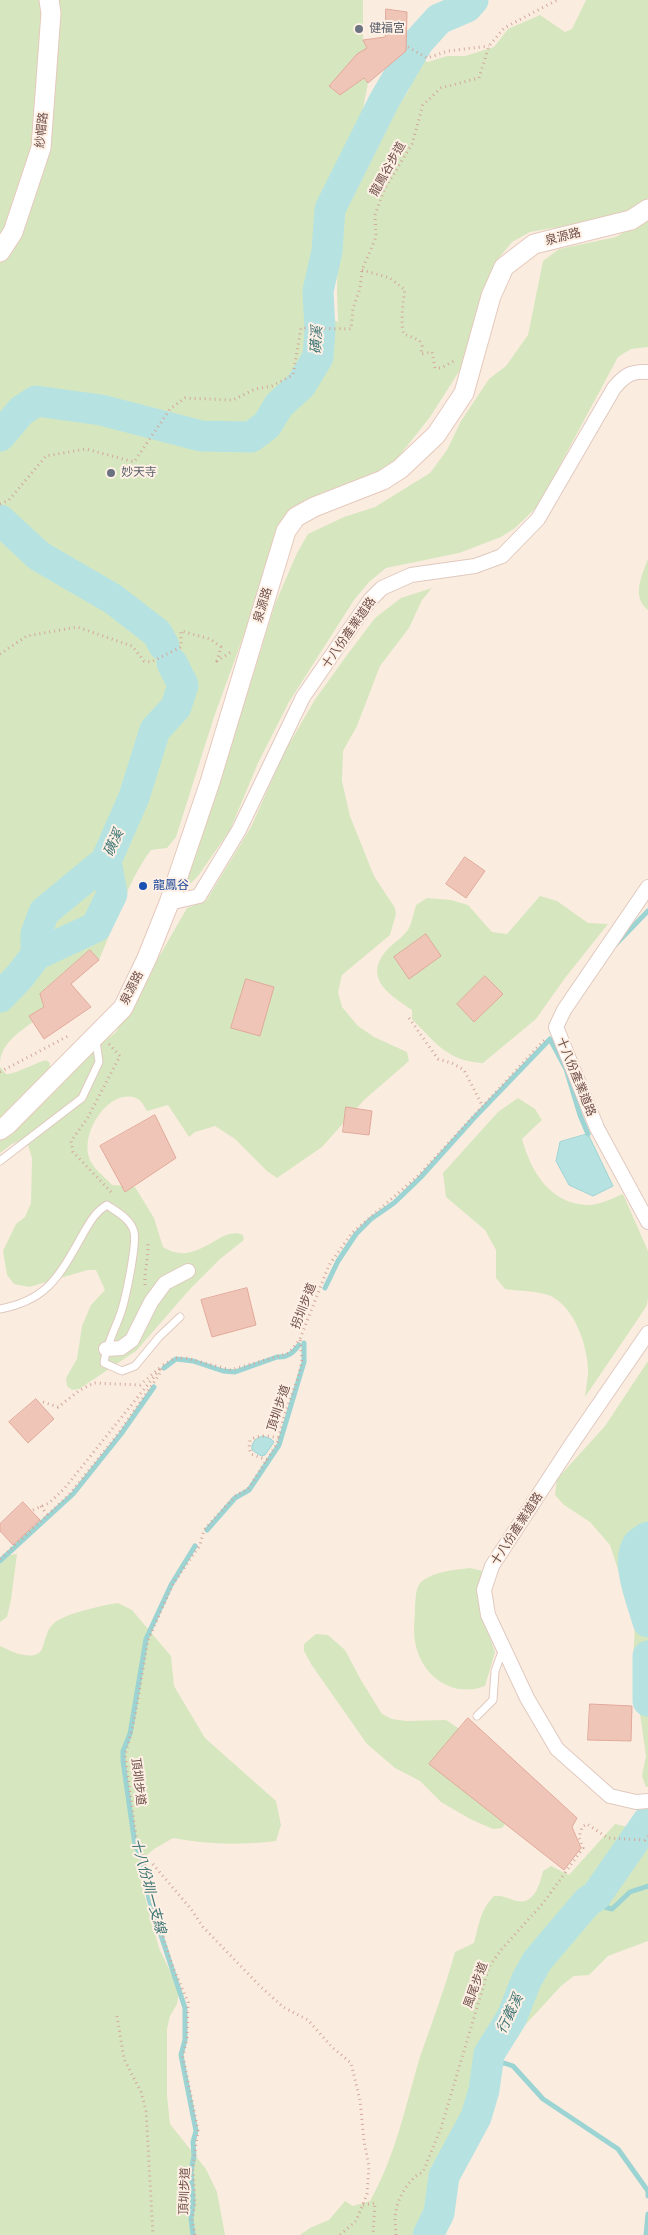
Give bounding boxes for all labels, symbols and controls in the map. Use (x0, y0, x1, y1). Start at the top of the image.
place label: 健福宮 (369, 22, 405, 36)
marker: 健福宮 (353, 23, 365, 35)
street label: 紗帽路 (33, 111, 51, 149)
street label: 龍鳳谷步道 (367, 139, 409, 199)
street label: 泉源路 (544, 226, 582, 248)
water label: 磺溪 (308, 326, 326, 354)
place label: 妙天寺 (121, 466, 157, 480)
marker: 妙天寺 (105, 467, 117, 479)
street label: 泉源路 (251, 586, 275, 624)
street label: 十八份產業道路 (319, 594, 379, 672)
water label: 磺溪 (100, 827, 128, 859)
place label: 龍鳳谷 (153, 879, 189, 893)
marker: 龍鳳谷 (137, 880, 149, 892)
street label: 泉源路 (117, 969, 147, 1007)
street label: 十八份產業道路 (554, 1035, 598, 1119)
street label: 拐圳步道 (289, 1281, 319, 1331)
street label: 頂圳步道 (265, 1383, 293, 1433)
street label: 十八份產業道路 (488, 1490, 546, 1568)
street label: 頂圳步道 (128, 1757, 148, 1807)
water label: 十八份圳一支線 (127, 1836, 169, 1936)
street label: 風尾步道 (461, 1960, 491, 2010)
water label: 行義溪 (493, 1991, 527, 2037)
street label: 頂圳步道 (177, 2167, 193, 2215)

